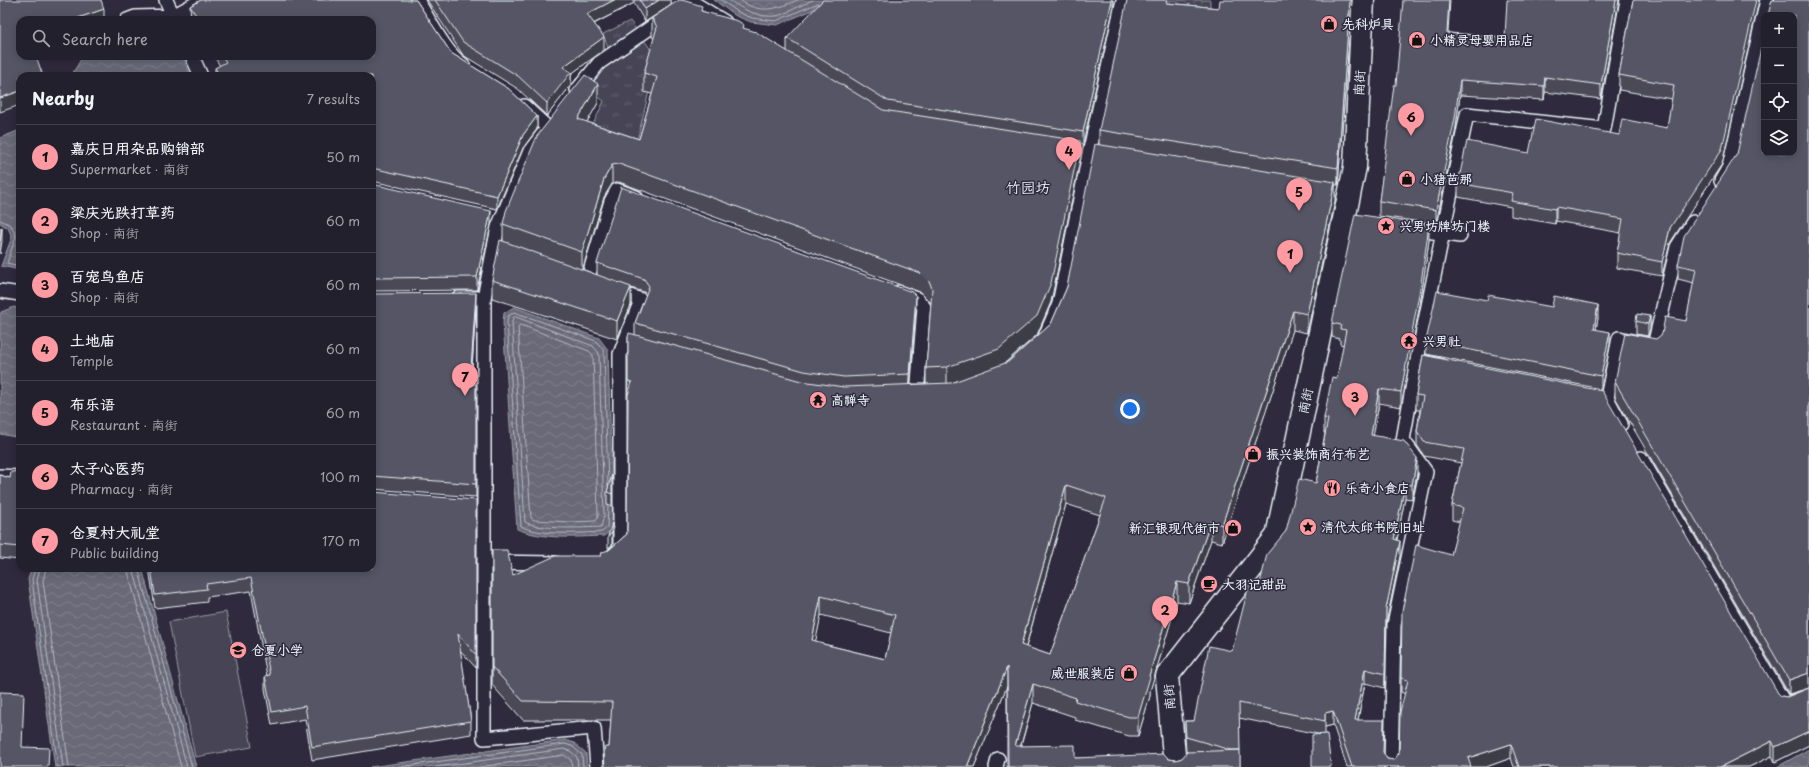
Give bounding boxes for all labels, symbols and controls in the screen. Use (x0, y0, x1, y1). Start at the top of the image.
map controls (1761, 12, 1797, 156)
button: + (1761, 12, 1797, 48)
shop icon: 先科炉具 (1319, 14, 1339, 34)
place label: 先科炉具 (1342, 14, 1394, 33)
search box (16, 16, 376, 60)
icon: search (30, 27, 52, 49)
text: Search here (62, 27, 148, 50)
shop icon: 小精灵母婴用品店 (1407, 30, 1427, 50)
place label: 小精灵母婴用品店 (1430, 30, 1534, 49)
button: − (1761, 48, 1797, 84)
street label: 南街 (1348, 69, 1369, 96)
button: locate (1761, 84, 1797, 120)
text: Nearby (32, 85, 94, 111)
text: 7 results (307, 89, 360, 108)
pin: 6 (1398, 103, 1424, 136)
button: layers (1761, 120, 1797, 156)
text: 嘉庆日用杂品购销部 (70, 136, 205, 159)
pin: 4 (1056, 137, 1082, 170)
text: 1 (42, 147, 48, 166)
text: 50 m (326, 147, 360, 166)
text: Supermarket · 南街 (70, 159, 189, 178)
shop icon: 小猪芭那 (1397, 169, 1417, 189)
place label: 小猪芭那 (1420, 169, 1472, 188)
district label: 竹园坊 (1005, 175, 1051, 198)
pin: 5 (1286, 178, 1312, 211)
text: 梁庆光跌打草药 (70, 200, 175, 223)
text: 2 (40, 211, 50, 230)
text: 60 m (326, 211, 360, 230)
place icon: 兴男坊牌坊门楼 (1376, 216, 1396, 236)
place label: 兴男坊牌坊门楼 (1399, 216, 1490, 235)
text: Shop · 南街 (70, 223, 139, 242)
pin: 1 (1277, 240, 1303, 273)
text: 百宠鸟鱼店 (70, 264, 145, 287)
text: 3 (41, 275, 49, 294)
text: 60 m (326, 275, 360, 294)
text: Shop · 南街 (70, 287, 139, 306)
text: 土地庙 (70, 328, 115, 351)
temple icon: 兴男社 (1399, 331, 1419, 351)
place label: 兴男社 (1422, 331, 1461, 350)
text: 4 (41, 339, 49, 358)
text: 60 m (326, 339, 360, 358)
text: Temple (70, 351, 113, 370)
pin: 7 (452, 363, 478, 396)
pin: 3 (1342, 383, 1368, 416)
street label: 南街 (1293, 386, 1317, 416)
temple icon: 高禅寺 (808, 390, 828, 410)
place label: 高禅寺 (831, 390, 870, 409)
text: 布乐语 (70, 392, 115, 415)
your location (1120, 399, 1140, 419)
text: 5 (41, 403, 49, 422)
text: 60 m (326, 403, 360, 422)
text: Restaurant · 南街 (70, 415, 178, 434)
shop icon: 振兴装饰商行布艺 (1243, 444, 1263, 464)
place label: 振兴装饰商行布艺 (1266, 444, 1370, 463)
text: 太子心医药 (70, 456, 145, 479)
text: 6 (40, 467, 50, 486)
text: 100 m (320, 467, 360, 486)
restaurant icon: 乐奇小食店 (1322, 478, 1342, 498)
place label: 乐奇小食店 (1345, 478, 1410, 497)
text: Pharmacy · 南街 (70, 479, 173, 498)
place icon: 清代太邱书院旧址 (1298, 517, 1318, 537)
place label: 清代太邱书院旧址 (1321, 517, 1425, 536)
place label: 新汇银现代街市 (1129, 518, 1220, 537)
shop icon: 新汇银现代街市 (1223, 518, 1243, 538)
text: 仓夏村大礼堂 (70, 520, 160, 543)
text: 7 (41, 531, 49, 550)
text: 170 m (322, 531, 360, 550)
text: Public building (70, 543, 159, 562)
cafe icon: 大羽记甜品 (1199, 574, 1219, 594)
place label: 大羽记甜品 (1222, 574, 1287, 593)
pin: 2 (1152, 596, 1178, 629)
school or university icon: 仓夏小学 (228, 640, 248, 660)
place label: 仓夏小学 (251, 640, 303, 659)
place label: 威世服装店 (1051, 663, 1116, 682)
shop icon: 威世服装店 (1119, 663, 1139, 683)
street label: 南街 (1158, 683, 1179, 711)

